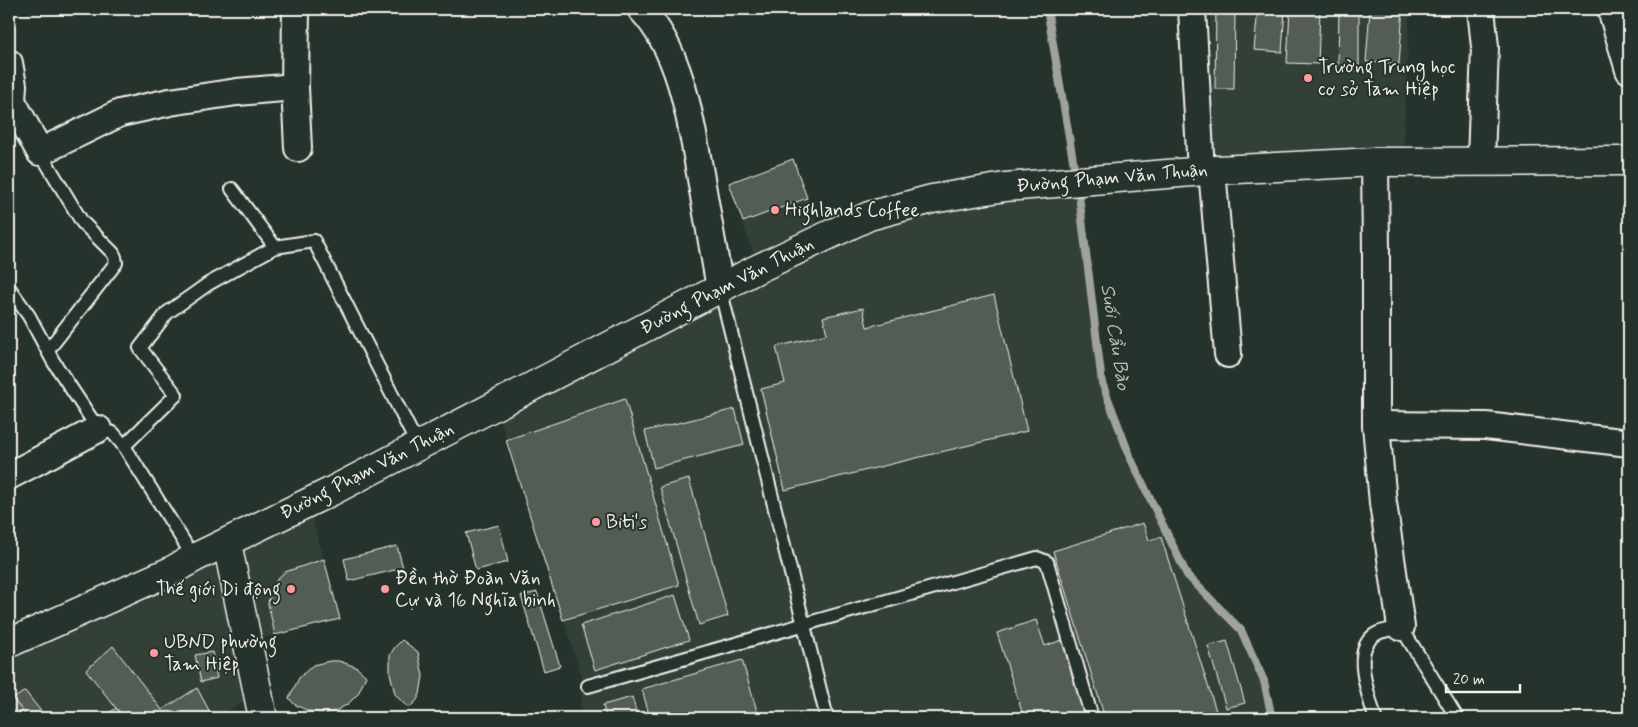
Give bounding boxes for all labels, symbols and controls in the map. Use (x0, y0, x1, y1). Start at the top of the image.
place label: Trường Trung học cơ sở Tam Hiệp (1318, 55, 1456, 102)
marker: Trường Trung học cơ sở Tam Hiệp (1302, 72, 1314, 84)
street label: Đường Phạm Văn Thuận (1015, 157, 1209, 202)
place label: Highlands Coffee (785, 198, 919, 226)
marker: Highlands Coffee (769, 204, 781, 216)
street label: Đường Phạm Văn Thuận (636, 231, 819, 343)
water label: Suối Cầu Bào (1093, 282, 1137, 393)
street label: Đường Phạm Văn Thuận (276, 416, 459, 528)
place label: Biti's (606, 510, 648, 535)
marker: Biti's (590, 516, 602, 528)
place label: Đền thờ Đoàn Văn Cự và 16 Nghĩa binh (395, 566, 556, 616)
place label: Thế giới Di động (156, 577, 281, 605)
marker: Thế giới Di động (285, 583, 297, 595)
marker: Đền thờ Đoàn Văn Cự và 16 Nghĩa binh (379, 583, 391, 595)
place label: UBND phường Tam Hiệp (164, 630, 277, 677)
marker: UBND phường Tam Hiệp (148, 647, 160, 659)
scale bar (1446, 662, 1519, 694)
text: 20 m (1453, 670, 1485, 690)

